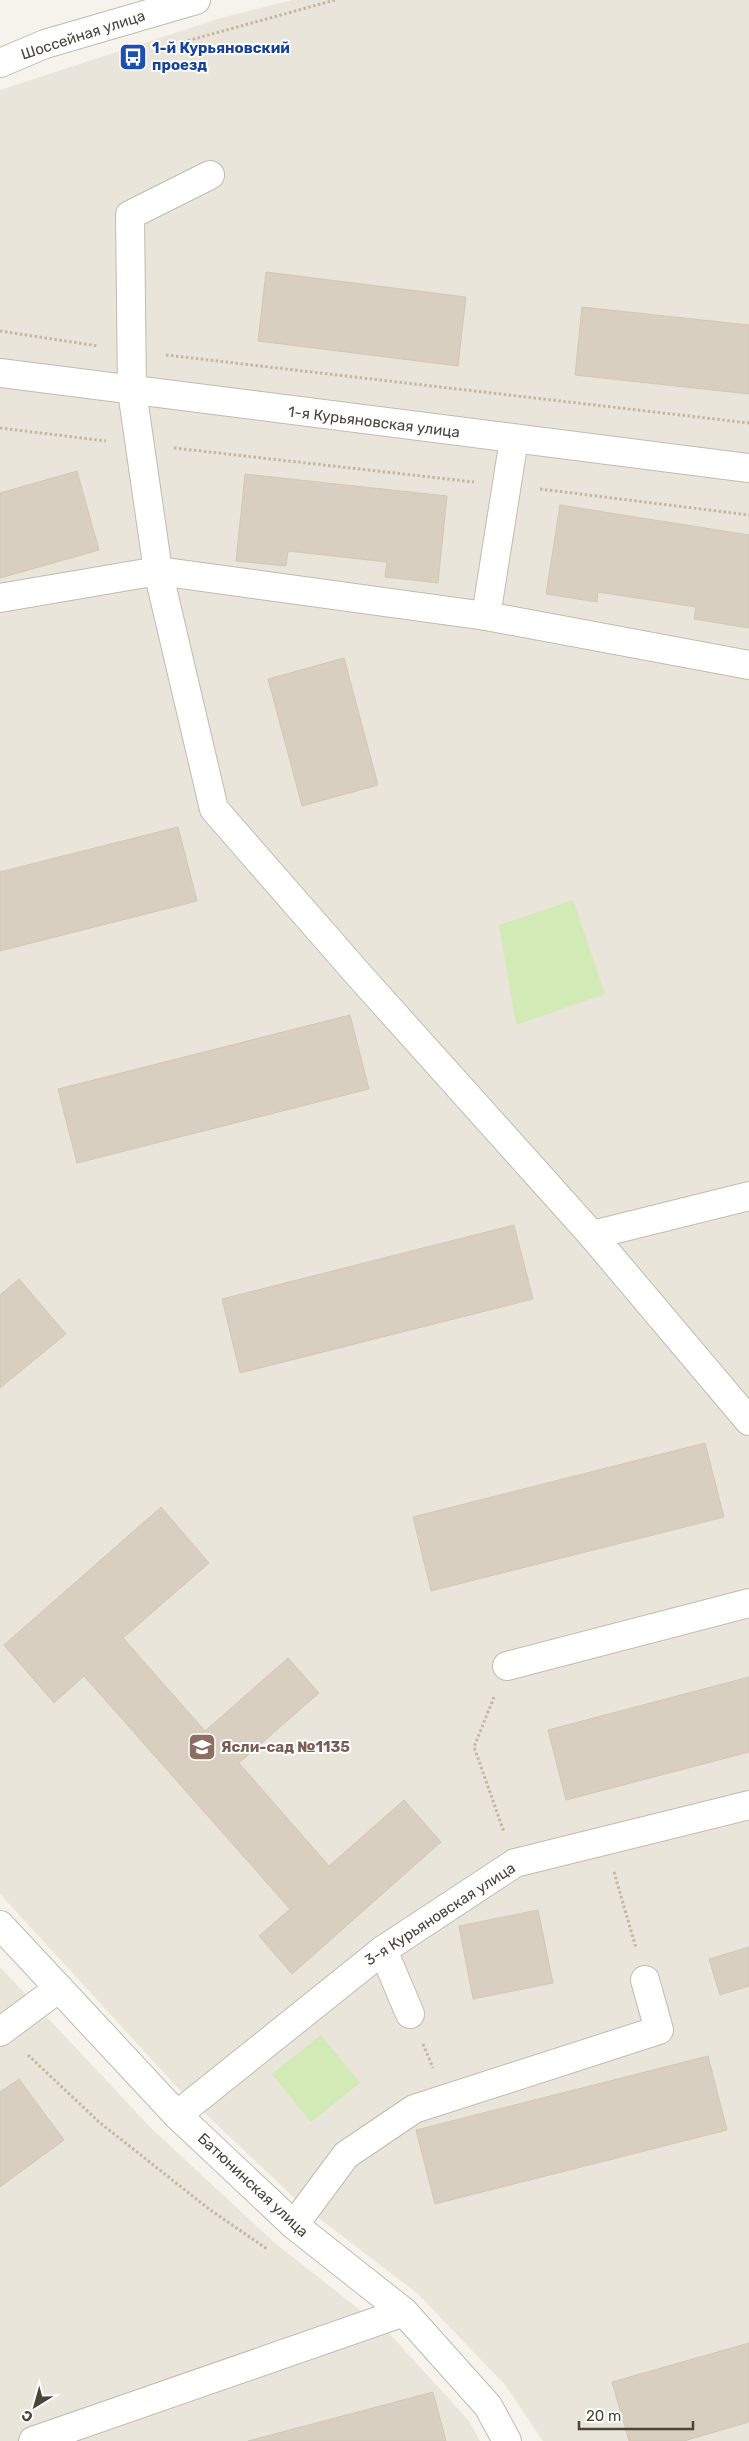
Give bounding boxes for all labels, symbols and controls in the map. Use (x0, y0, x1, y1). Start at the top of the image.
street label: Шоссейная улица (19, 6, 147, 64)
place label: 1-й Курьяновский проезд (152, 39, 290, 74)
bus stop icon: 1-й Курьяновский проезд (118, 42, 148, 72)
street label: 1-я Курьяновская улица (287, 403, 461, 441)
school or university icon: Ясли-сад №1135 (187, 1732, 217, 1762)
place label: Ясли-сад №1135 (221, 1738, 350, 1756)
street label: 3-я Курьяновская улица (361, 1859, 519, 1969)
street label: Батюнинская улица (194, 2129, 312, 2241)
north arrow (10, 2381, 60, 2431)
scale bar (579, 2398, 693, 2430)
text: С (18, 2406, 37, 2426)
text: 20 m (586, 2407, 621, 2425)

